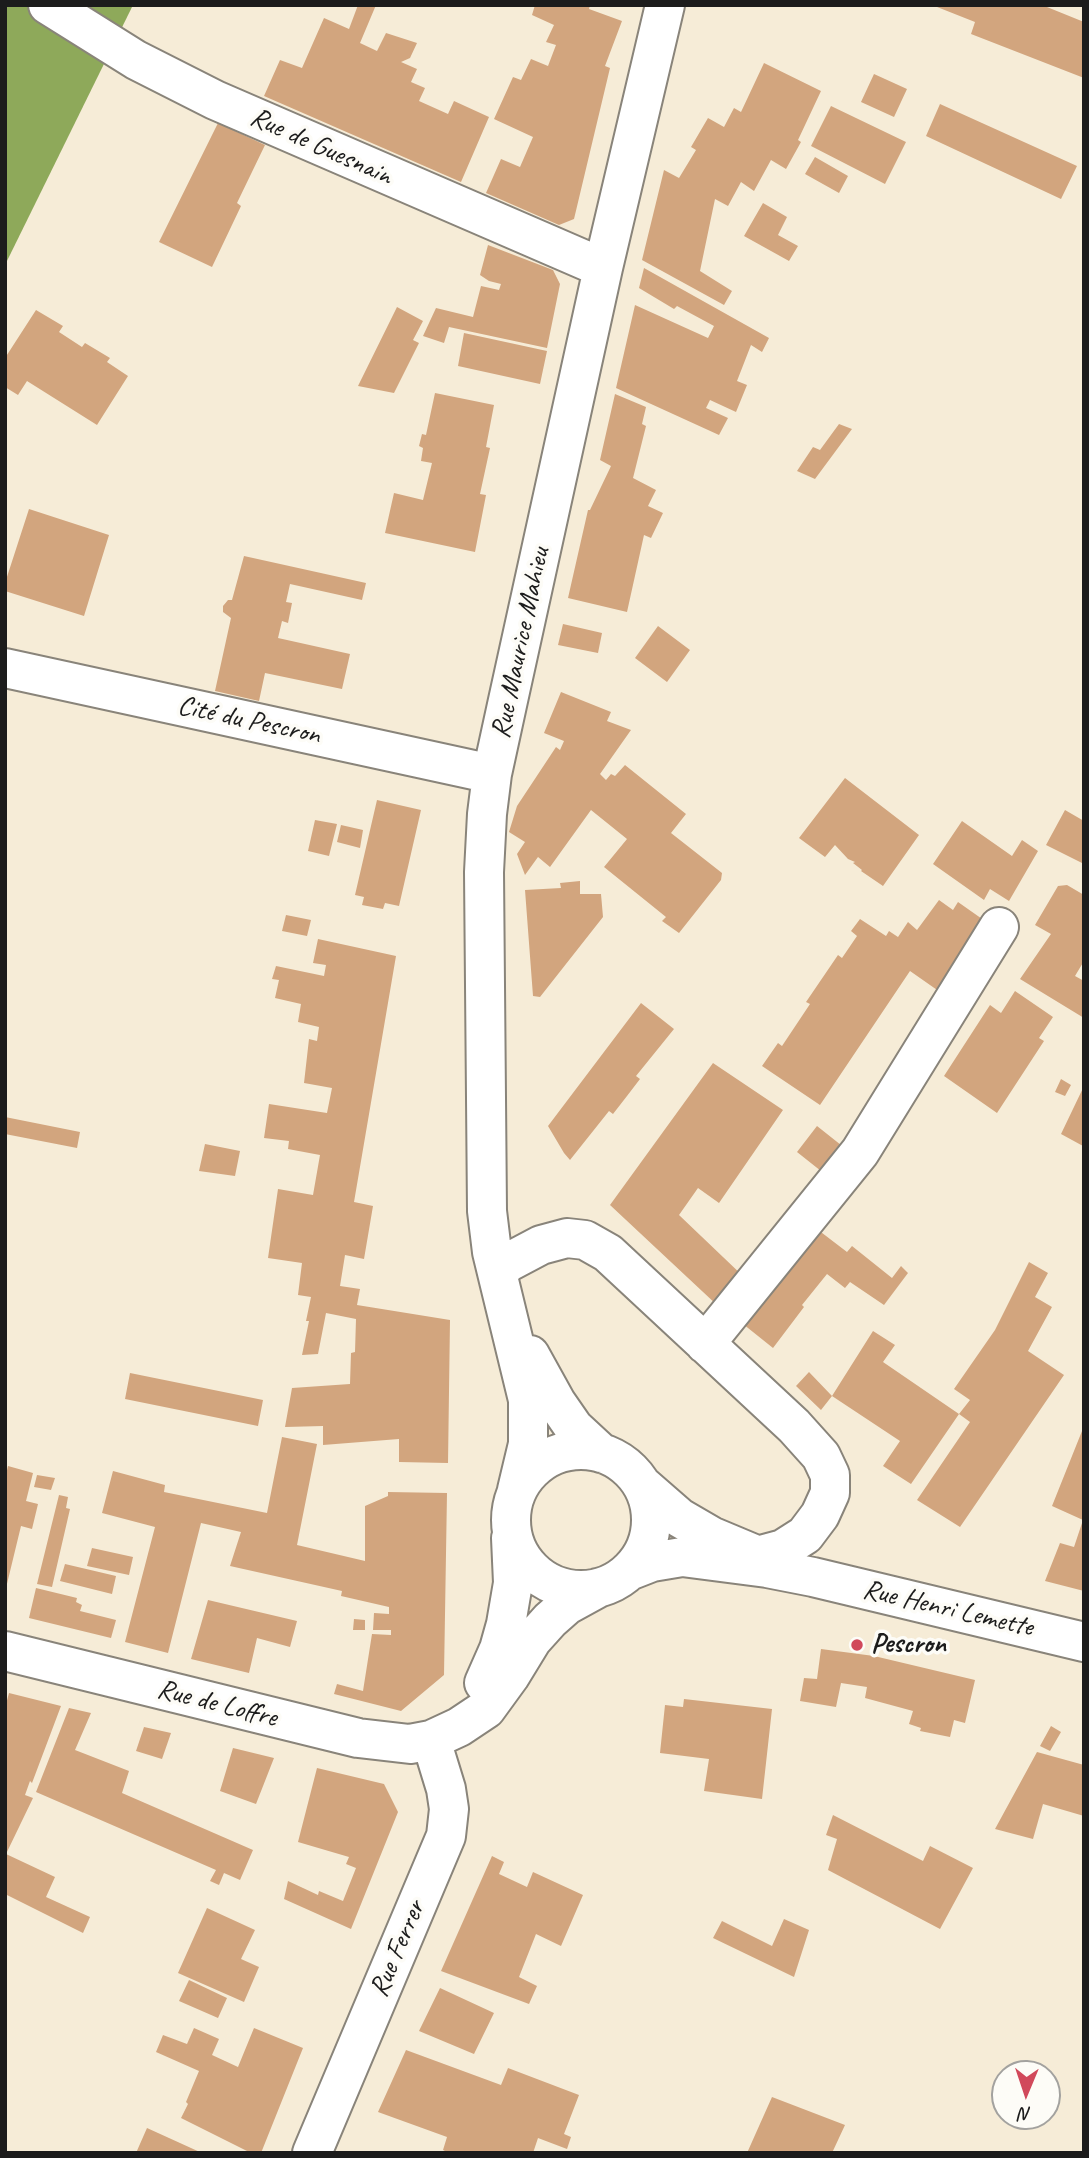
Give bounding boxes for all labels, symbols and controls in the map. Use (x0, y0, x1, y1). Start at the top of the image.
street label: Rue de Guesnain (245, 101, 397, 193)
street label: Rue Maurice Mahieu (484, 544, 558, 742)
street label: Cité du Pescron (175, 690, 323, 752)
street label: Rue Henri Lemette (860, 1573, 1036, 1645)
place label: Pescron (871, 1628, 946, 1662)
marker: Pescron (849, 1637, 865, 1653)
street label: Rue de Loffre (154, 1673, 280, 1735)
street label: Rue Ferrer (363, 1896, 433, 2002)
north arrow (991, 2060, 1061, 2130)
text: N (1019, 2102, 1032, 2126)

